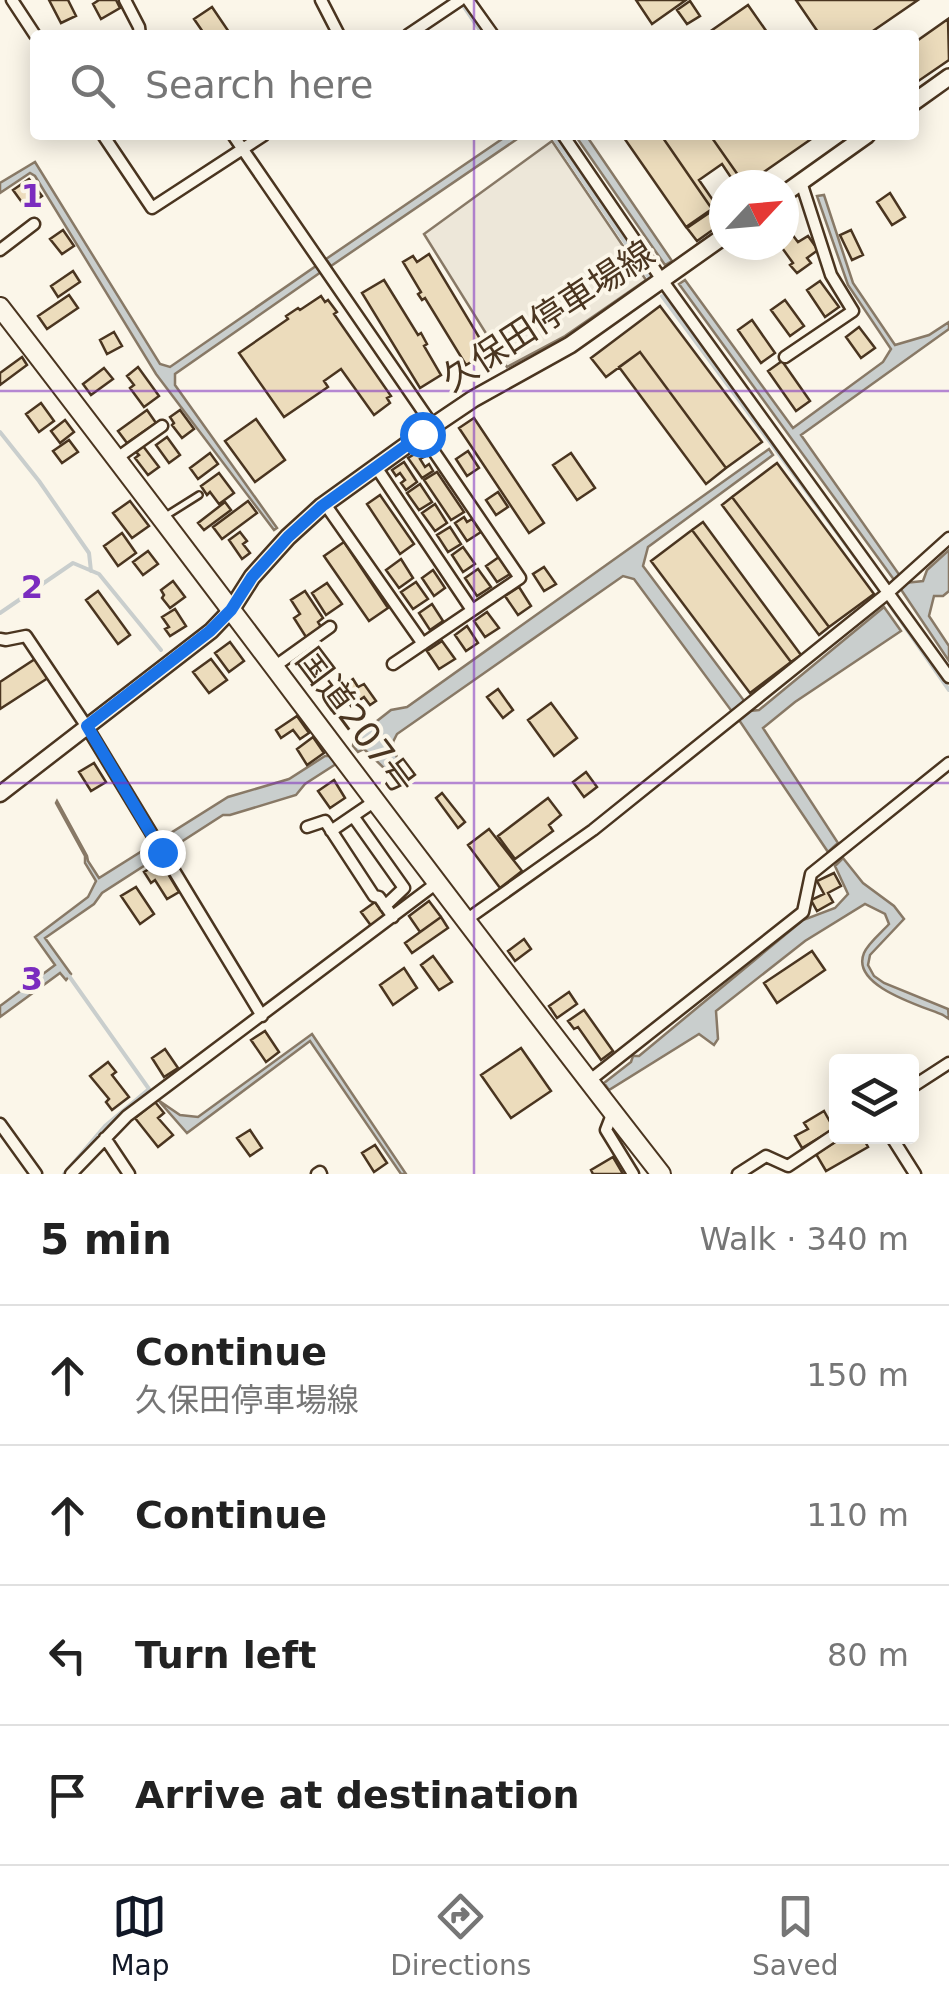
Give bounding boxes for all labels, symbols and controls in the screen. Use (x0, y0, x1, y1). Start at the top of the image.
search box (30, 30, 919, 140)
icon: search (65, 58, 120, 113)
text: Search here (145, 63, 373, 107)
north arrow (709, 170, 799, 260)
text: 1 (21, 177, 43, 215)
street label: 久保田停車場線 (434, 233, 662, 399)
route start (400, 412, 446, 458)
text: 2 (21, 568, 43, 606)
street label: 国道207号 (288, 640, 424, 802)
route end (140, 830, 186, 876)
text: 3 (21, 960, 43, 998)
map controls (829, 1054, 919, 1144)
button: layers (829, 1054, 919, 1144)
text: 5 min (40, 1215, 172, 1264)
text: Walk · 340 m (699, 1220, 909, 1258)
text: Continue (135, 1330, 327, 1374)
icon: ahead (40, 1348, 95, 1403)
text: 150 m (807, 1356, 909, 1394)
text: 久保田停車場線 (135, 1381, 359, 1419)
icon: ahead (40, 1488, 95, 1543)
text: Continue (135, 1493, 327, 1537)
text: 110 m (807, 1496, 909, 1534)
icon: left (40, 1628, 95, 1683)
text: Turn left (135, 1633, 316, 1677)
text: 80 m (827, 1636, 909, 1674)
icon: arrive (40, 1768, 95, 1823)
text: Arrive at destination (135, 1773, 580, 1817)
tab: Map (110, 1889, 169, 1982)
tab: Directions (390, 1889, 531, 1982)
tab: Saved (752, 1889, 839, 1982)

